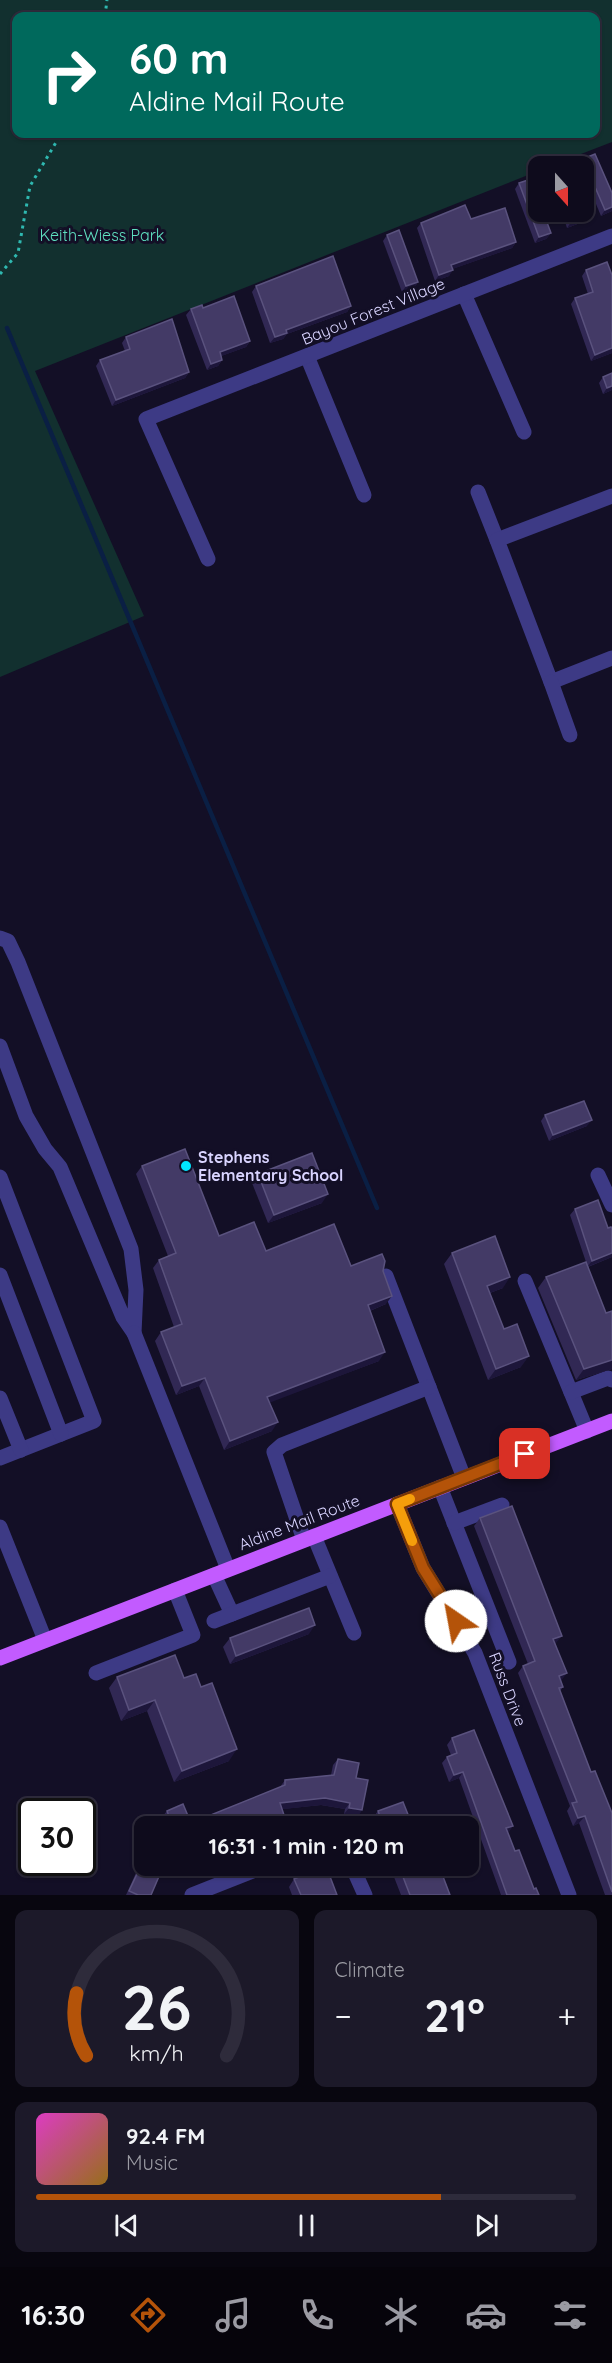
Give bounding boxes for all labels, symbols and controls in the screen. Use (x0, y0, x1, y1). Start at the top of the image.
text: 60 m (129, 32, 229, 85)
icon: right (30, 36, 108, 114)
text: Aldine Mail Route (129, 84, 345, 118)
north arrow (528, 156, 594, 222)
map controls (528, 156, 594, 222)
park label: Keith-Wiess Park (40, 225, 164, 245)
street label: Bayou Forest Village (298, 273, 448, 349)
place label: Stephens Elementary School (198, 1147, 343, 1185)
marker: Stephens Elementary School (179, 1159, 193, 1173)
pin (499, 1428, 550, 1479)
icon: arrive (508, 1437, 541, 1470)
street label: Aldine Mail Route (236, 1490, 362, 1554)
position arrow (424, 1589, 488, 1653)
street label: Russ Drive (485, 1649, 531, 1729)
speed limit sign: 30 (18, 1798, 96, 1876)
text: 16:31 · 1 min · 120 m (209, 1832, 404, 1860)
text: Climate (335, 1957, 405, 1982)
text: 26 (122, 1968, 192, 2046)
text: 21° (424, 1987, 485, 2043)
text: − (335, 1995, 352, 2036)
text: + (557, 1995, 576, 2036)
text: km/h (130, 2040, 184, 2066)
text: 92.4 FM (126, 2122, 205, 2150)
text: Music (126, 2150, 178, 2175)
icon: previous (110, 2209, 143, 2242)
icon: pause (290, 2209, 323, 2242)
icon: next (470, 2209, 503, 2242)
icon: directions (127, 2294, 169, 2336)
icon: music (212, 2294, 254, 2336)
icon: phone (296, 2294, 338, 2336)
icon: climate (380, 2294, 422, 2336)
icon: car (465, 2294, 507, 2336)
icon: filters (549, 2294, 591, 2336)
text: 16:30 (21, 2298, 85, 2332)

